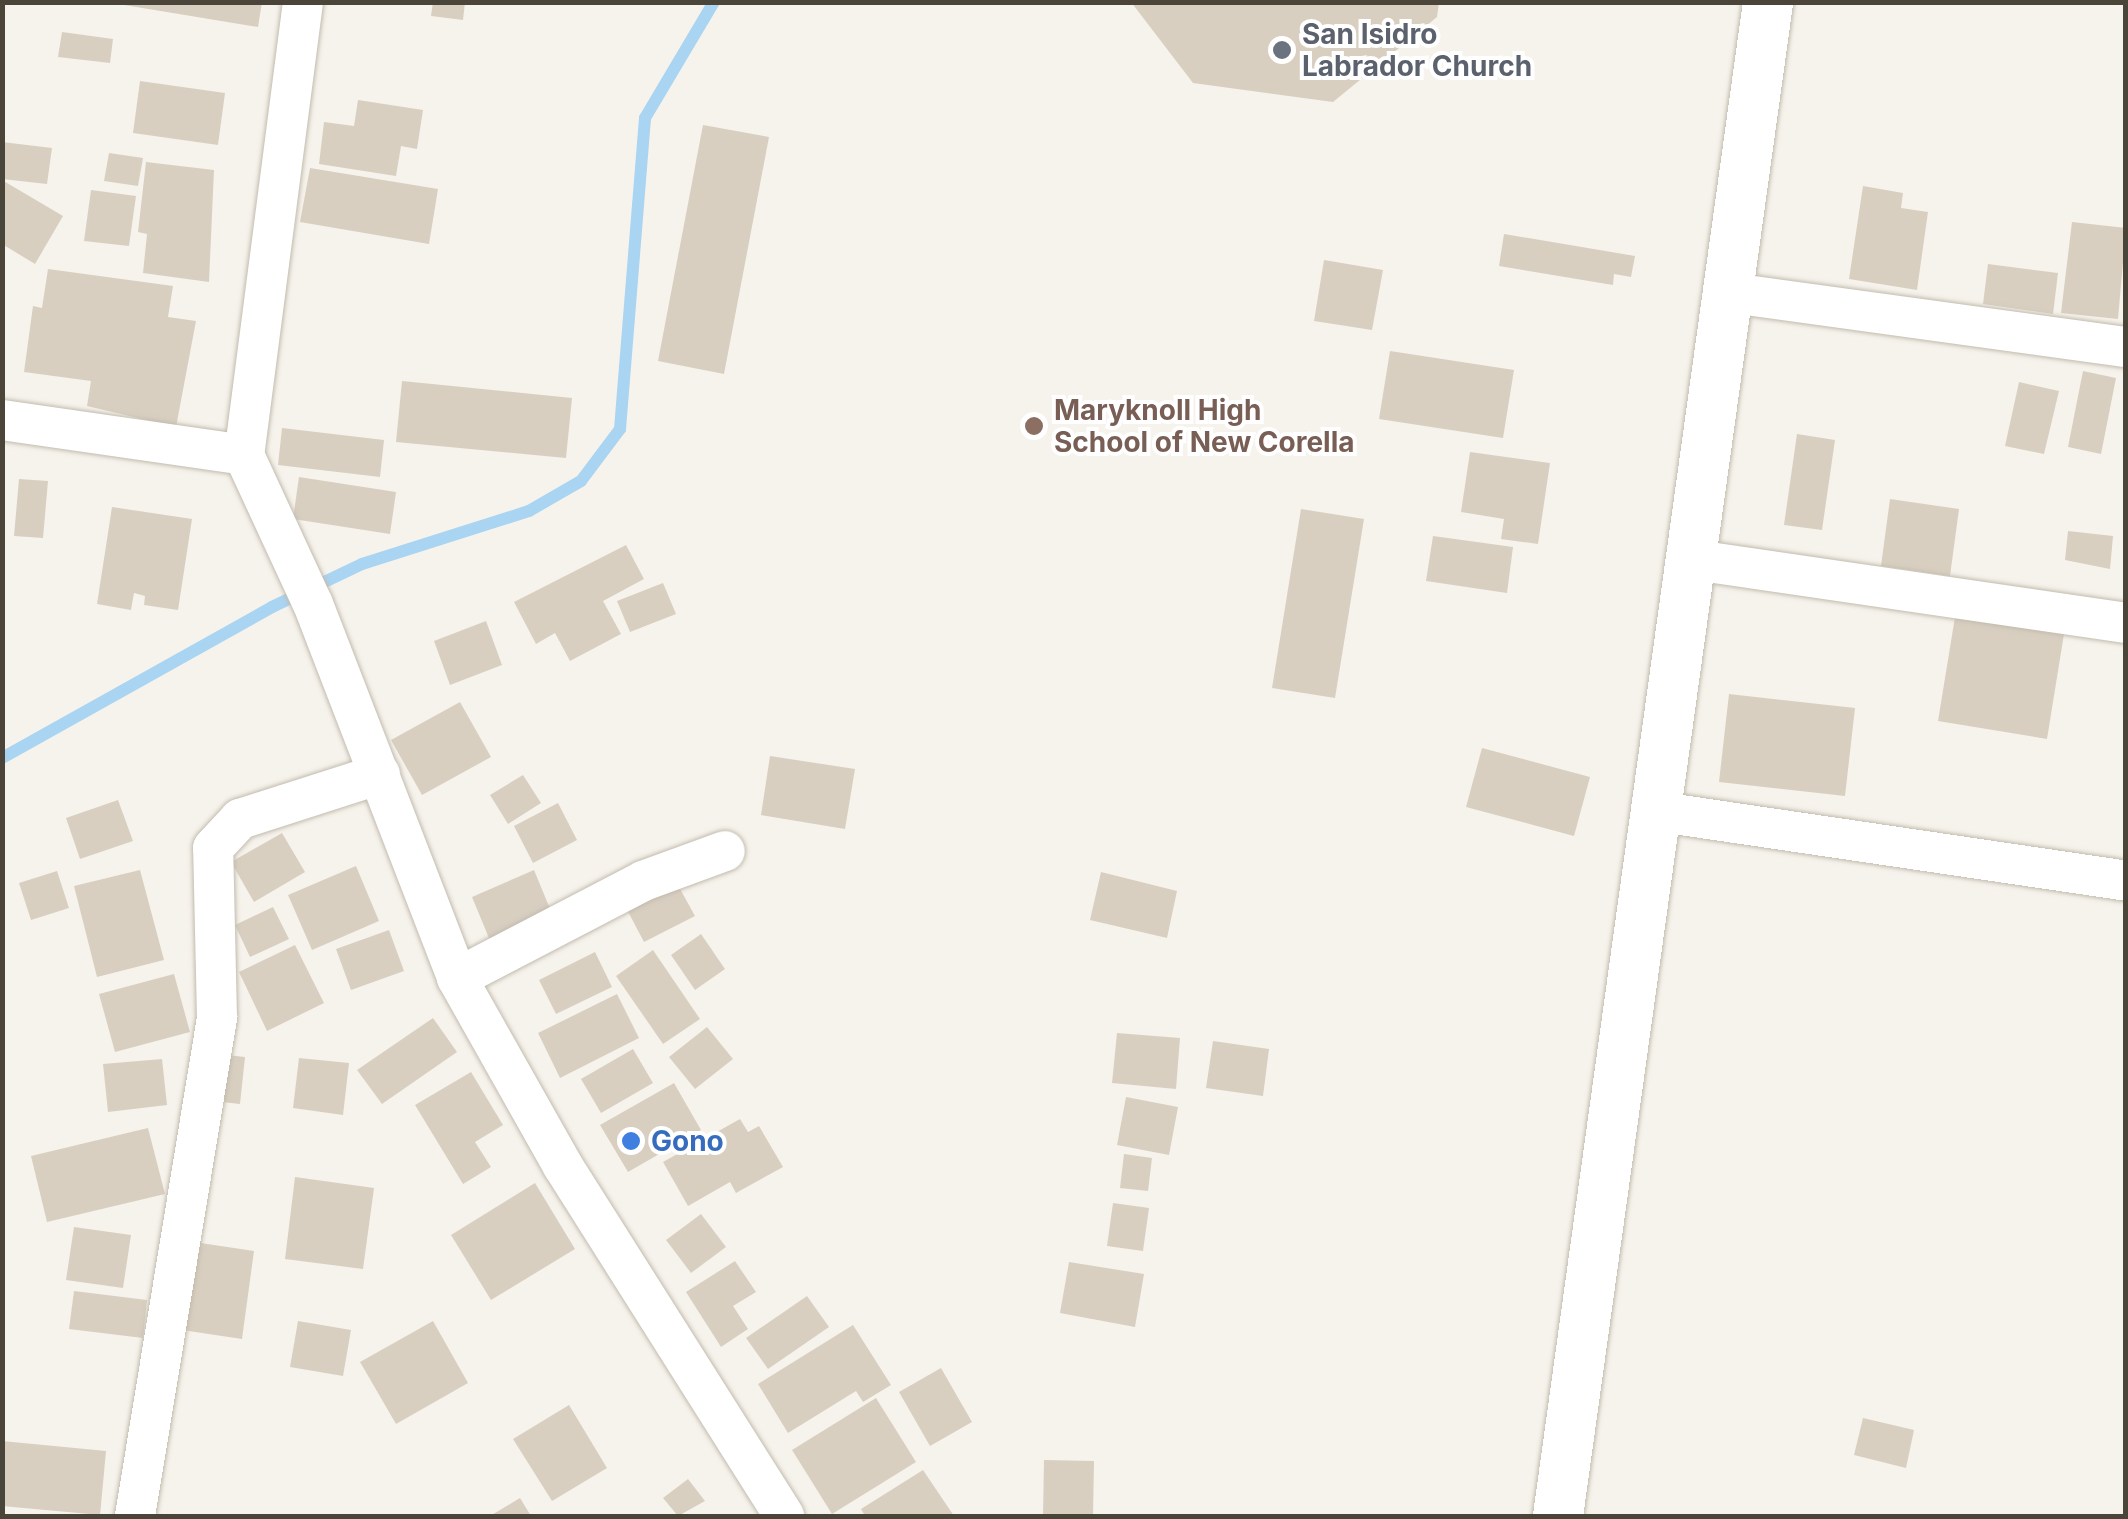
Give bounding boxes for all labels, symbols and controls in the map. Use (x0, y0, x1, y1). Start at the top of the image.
place label: San Isidro Labrador Church (1302, 17, 1532, 83)
marker: San Isidro Labrador Church (1271, 39, 1293, 61)
place label: Maryknoll High School of New Corella (1054, 393, 1355, 459)
marker: Maryknoll High School of New Corella (1023, 415, 1045, 437)
place label: Gono (651, 1124, 724, 1158)
marker: Gono (620, 1130, 642, 1152)

